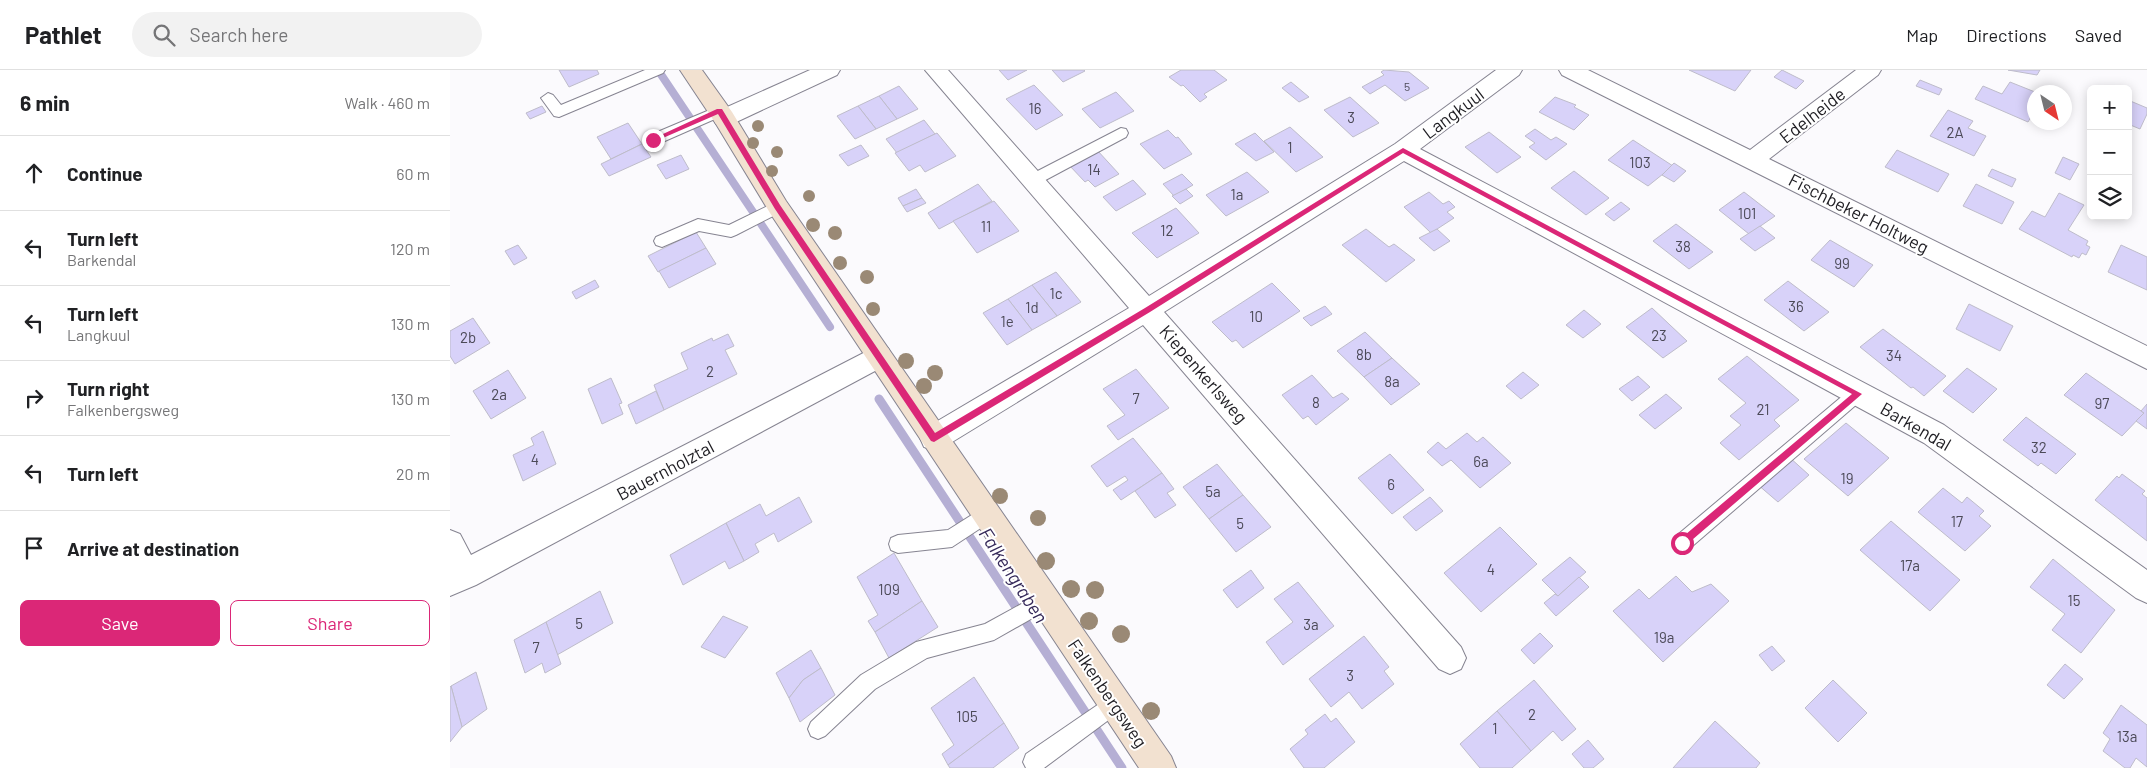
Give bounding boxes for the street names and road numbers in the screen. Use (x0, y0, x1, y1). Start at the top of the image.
street label: Edelheide (1775, 82, 1849, 148)
street label: Langkuul (1418, 83, 1488, 143)
street label: Fischbeker Holtweg (1785, 168, 1933, 258)
street label: Kiepenkerlsweg (1155, 320, 1253, 428)
street label: Barkendal (1877, 397, 1955, 455)
street label: Bauernholztal (612, 435, 718, 505)
street label: Falkenbergsweg (1064, 635, 1152, 751)

